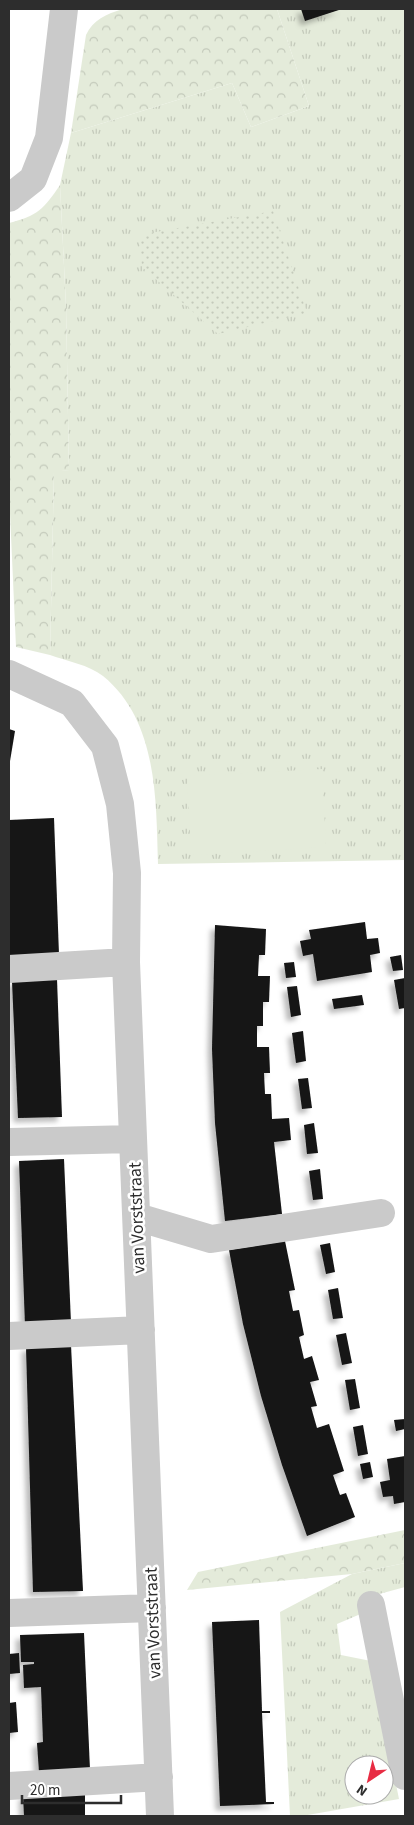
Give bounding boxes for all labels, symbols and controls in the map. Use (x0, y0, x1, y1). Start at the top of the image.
street label: van Vorststraat (123, 1162, 151, 1274)
street label: van Vorststraat (139, 1567, 167, 1679)
north arrow (344, 1755, 394, 1805)
scale bar (22, 1772, 121, 1804)
text: N (353, 1779, 372, 1801)
text: 20 m (30, 1780, 60, 1801)

